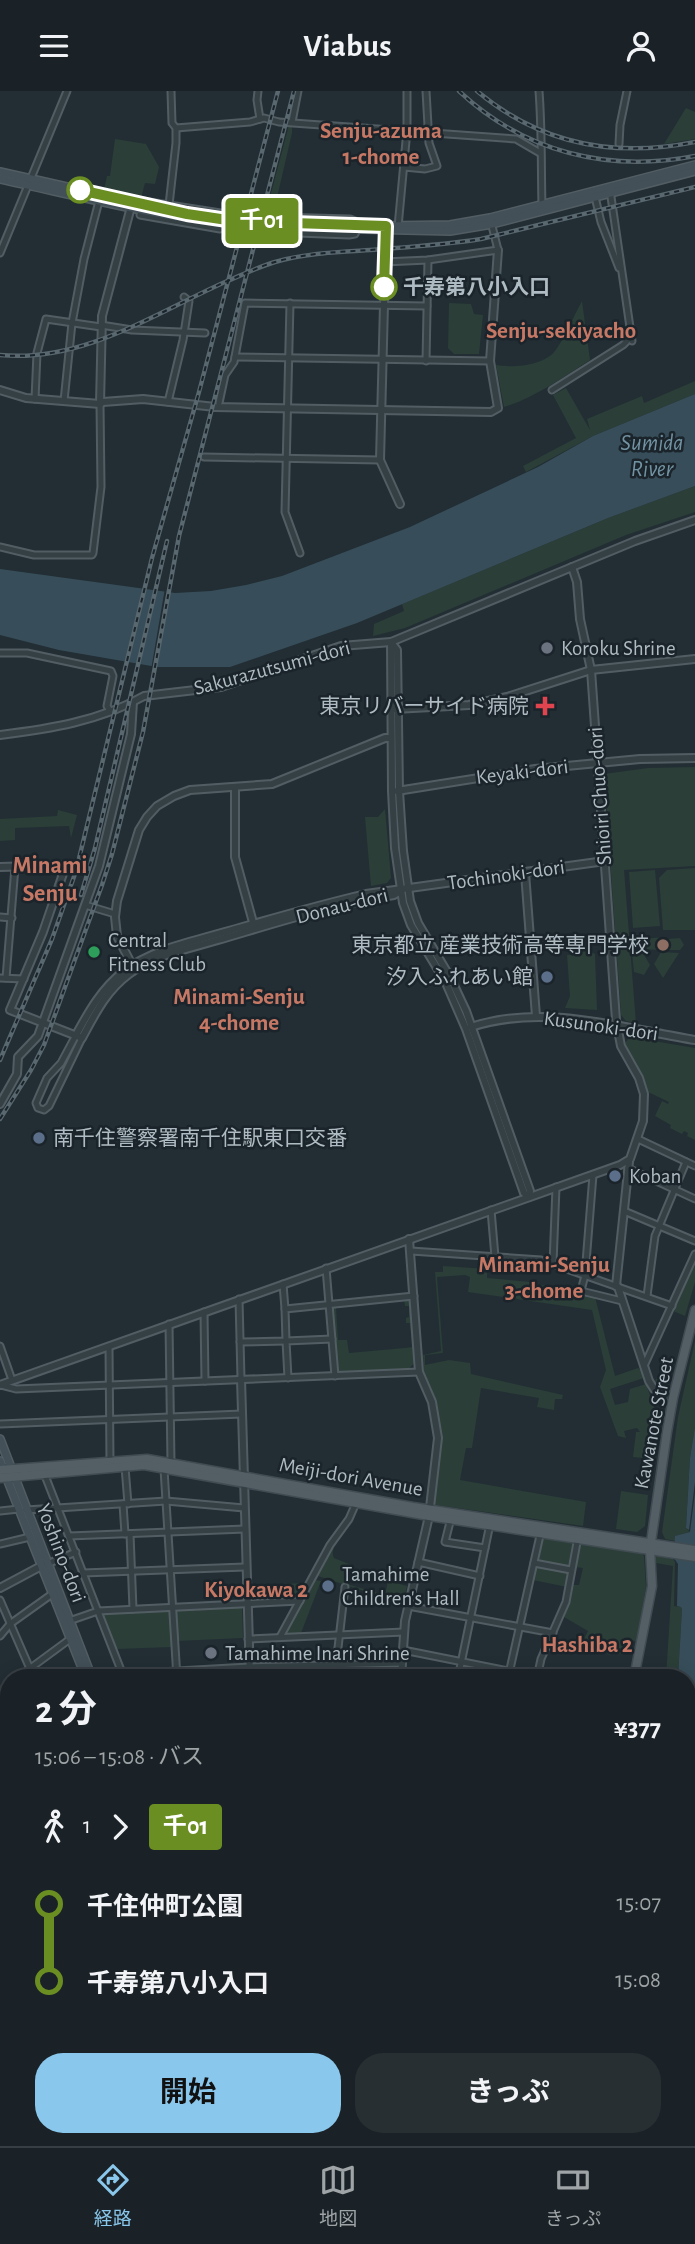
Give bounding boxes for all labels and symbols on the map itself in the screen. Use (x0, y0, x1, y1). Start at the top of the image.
district label: Senju-azuma 1-chome (320, 120, 442, 169)
unlabelled marker (67, 177, 93, 203)
line badge: 千01 (222, 198, 302, 244)
marker: 千寿第八小入口 (371, 274, 397, 300)
place label: 千寿第八小入口 (403, 276, 550, 298)
district label: Senju-sekiyacho (486, 320, 636, 343)
water label: Sumida River (621, 432, 683, 481)
street label: Sakurazutsumi-dori (191, 637, 353, 699)
place label: Koroku Shrine (561, 638, 676, 659)
marker: Koroku Shrine (539, 640, 555, 656)
place label: 東京リバーサイド病院 (319, 695, 529, 717)
marker: 東京リバーサイド病院 (535, 696, 555, 716)
street label: Shioiri Chuo-dori (585, 726, 615, 866)
street label: Keyaki-dori (475, 756, 569, 788)
district label: Minami Senju (12, 854, 88, 906)
street label: Tochinoki-dori (446, 856, 566, 894)
street label: Donau-dori (294, 884, 390, 928)
place label: Central Fitness Club (108, 930, 206, 975)
place label: 東京都立 産業技術高等専門学校 (352, 934, 649, 956)
marker: 東京都立 産業技術高等専門学校 (655, 937, 671, 953)
marker: Central Fitness Club (86, 944, 102, 960)
place label: 汐入ふれあい館 (386, 966, 533, 988)
marker: 汐入ふれあい館 (539, 969, 555, 985)
district label: Minami-Senju 4-chome (173, 986, 305, 1035)
street label: Kusunoki-dori (542, 1008, 660, 1044)
place label: 南千住警察署南千住駅東口交番 (53, 1127, 347, 1149)
marker: 南千住警察署南千住駅東口交番 (31, 1130, 47, 1146)
place label: Koban (629, 1166, 681, 1187)
marker: Koban (607, 1168, 623, 1184)
district label: Minami-Senju 3-chome (478, 1254, 610, 1303)
street label: Kawanote Street (631, 1355, 677, 1491)
street label: Meiji-dori Avenue (278, 1454, 424, 1500)
street label: Yoshino-dori (33, 1501, 89, 1605)
place label: Tamahime Children's Hall (342, 1564, 460, 1609)
marker: Tamahime Children's Hall (320, 1578, 336, 1594)
district label: Kiyokawa 2 (204, 1579, 308, 1602)
district label: Hashiba 2 (541, 1634, 633, 1657)
place label: Tamahime Inari Shrine (225, 1643, 410, 1664)
marker: Tamahime Inari Shrine (203, 1645, 219, 1661)

